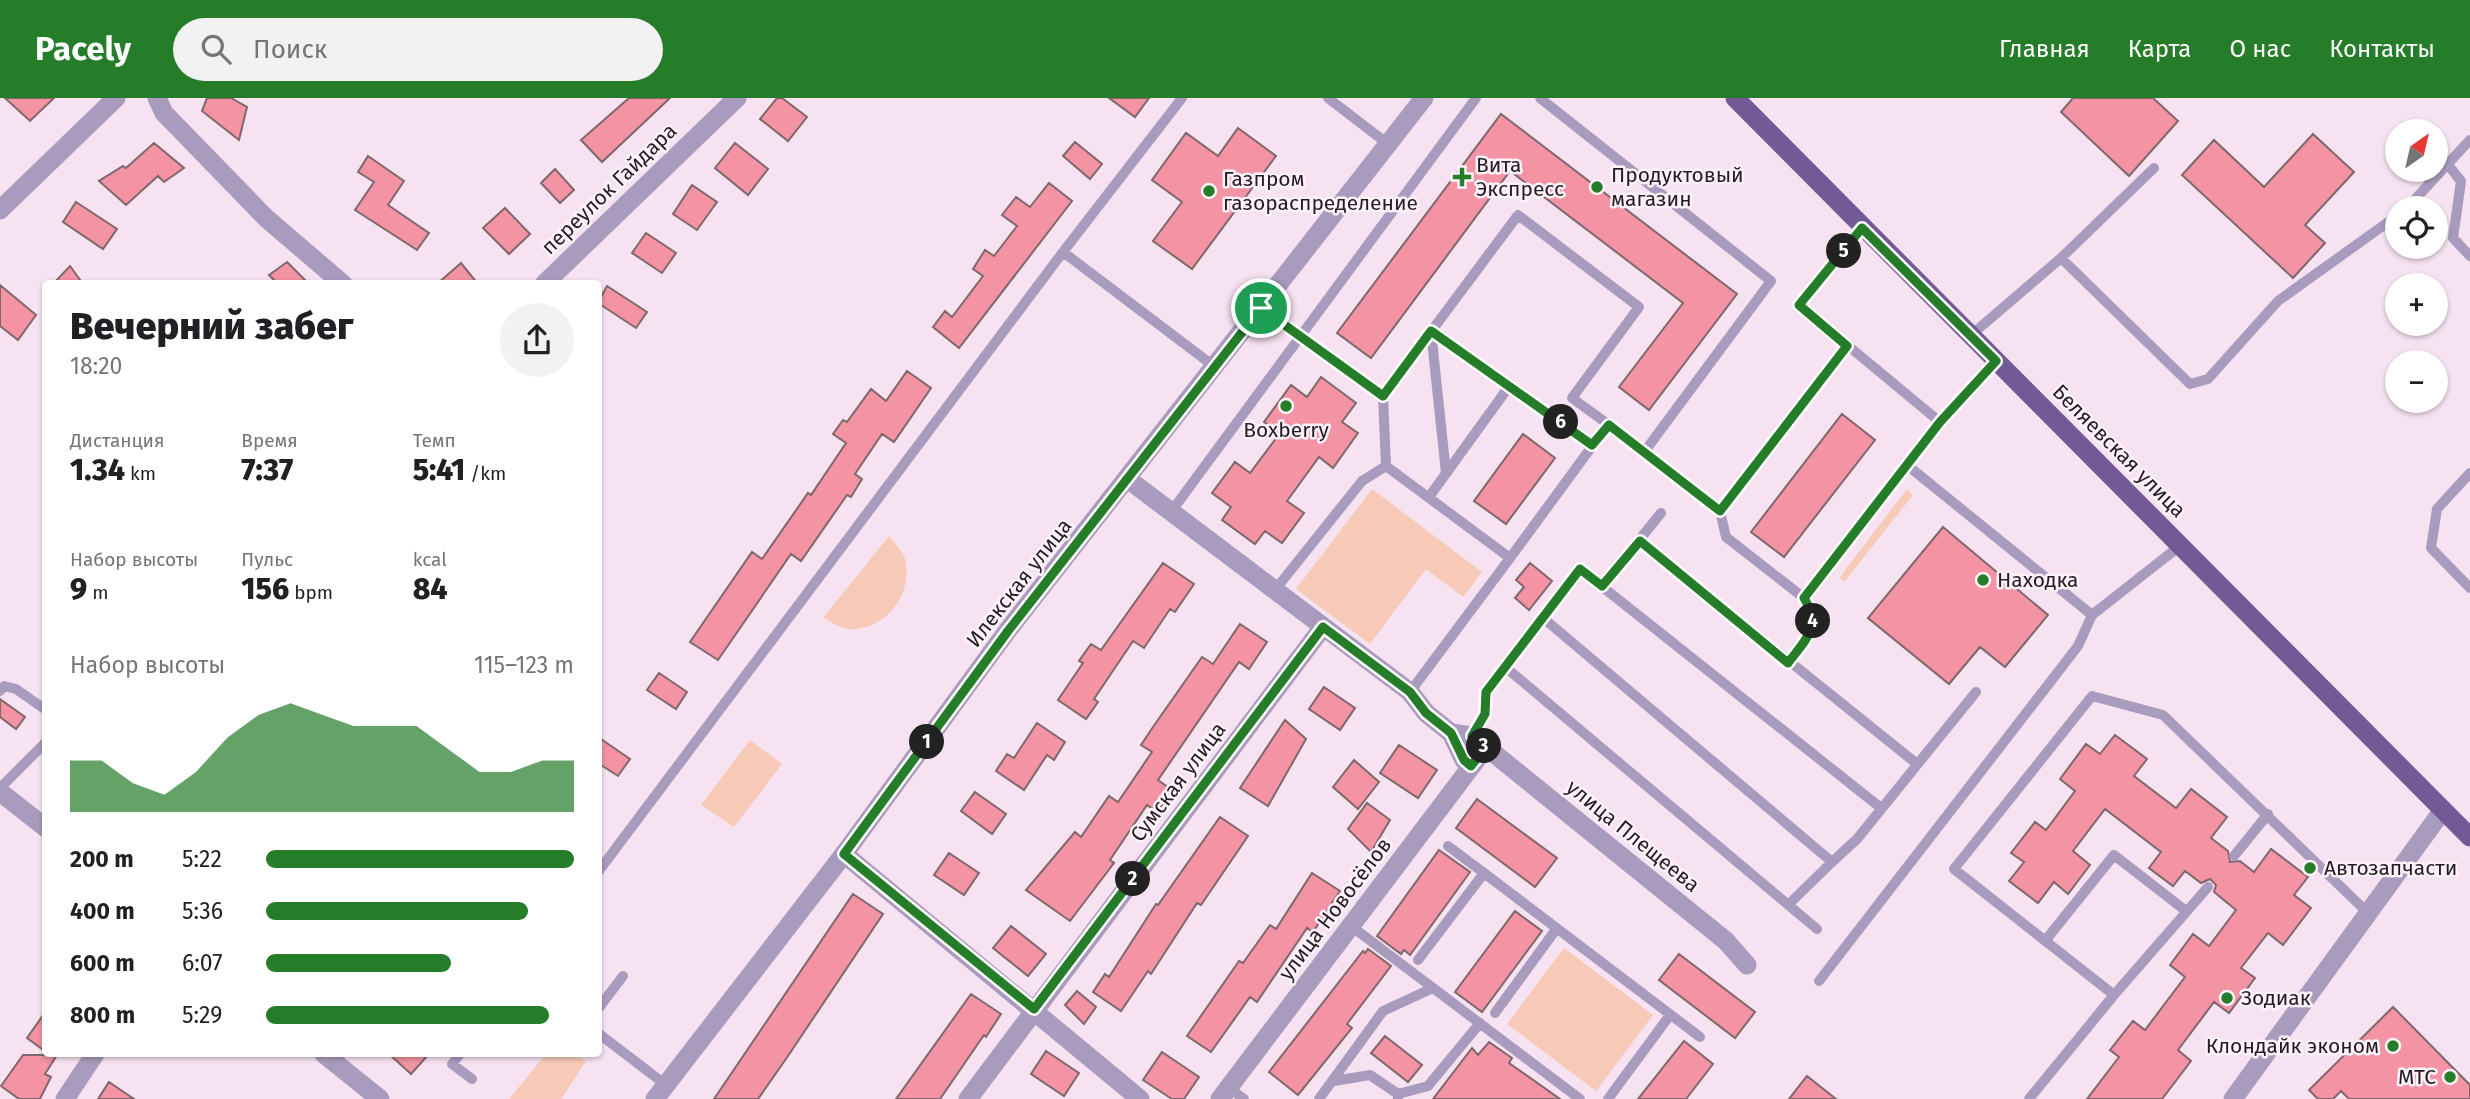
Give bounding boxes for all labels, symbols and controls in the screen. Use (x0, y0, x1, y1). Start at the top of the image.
search box (173, 18, 663, 81)
text: Pacely (35, 29, 131, 69)
icon: search (197, 30, 235, 68)
text: Поиск (253, 34, 327, 65)
text: Главная (1999, 35, 2090, 63)
text: Карта (2128, 35, 2191, 63)
text: О нас (2229, 35, 2291, 63)
text: Контакты (2329, 35, 2435, 63)
street label: переулок Гайдара (536, 118, 682, 260)
north arrow (2385, 119, 2448, 182)
map controls (2385, 119, 2448, 413)
place label: Вита Экспресс (1476, 152, 1564, 202)
place label: Продуктовый магазин (1611, 162, 1744, 212)
place label: Газпром газораспределение (1223, 166, 1418, 216)
marker: Вита Экспресс (1454, 169, 1470, 185)
marker: Продуктовый магазин (1589, 179, 1605, 195)
marker: Газпром газораспределение (1201, 183, 1217, 199)
button: locate (2385, 196, 2448, 259)
pin: 5 (1826, 234, 1862, 268)
text: 5 (1838, 239, 1849, 262)
button: + (2385, 273, 2448, 336)
pin (1231, 278, 1291, 338)
icon: arrive (1242, 289, 1280, 327)
text: Вечерний забег (70, 303, 354, 349)
button: share (500, 303, 574, 377)
button: − (2385, 350, 2448, 413)
text: 18:20 (70, 352, 122, 380)
street label: Беляевская улица (2047, 379, 2191, 523)
marker: Boxberry (1278, 398, 1294, 414)
pin: 6 (1544, 404, 1578, 440)
text: 6 (1555, 410, 1566, 433)
place label: Boxberry (1243, 417, 1329, 443)
text: Дистанция (70, 429, 165, 452)
text: Время (241, 429, 298, 452)
text: Темп (413, 429, 456, 452)
text: 1.34 (70, 452, 125, 488)
text: 7:37 (241, 452, 293, 488)
text: 5:41 (413, 452, 465, 488)
text: km (125, 462, 156, 485)
text: /km (465, 462, 506, 485)
street label: Илекская улица (961, 513, 1077, 653)
text: Набор высоты (70, 548, 198, 571)
text: Пульс (241, 548, 293, 571)
text: kcal (413, 548, 447, 571)
place label: Находка (1997, 567, 2078, 593)
text: 9 (70, 571, 87, 607)
text: 156 (241, 571, 289, 607)
text: 84 (413, 571, 448, 607)
marker: Находка (1975, 572, 1991, 588)
text: m (87, 581, 108, 604)
text: bpm (289, 581, 333, 604)
pin: 4 (1796, 603, 1830, 638)
text: 4 (1807, 609, 1818, 632)
text: Набор высоты (70, 651, 225, 679)
text: 115–123 m (474, 651, 574, 679)
street label: Сумская улица (1125, 717, 1231, 847)
pin: 1 (909, 724, 944, 760)
pin: 3 (1466, 728, 1502, 764)
text: 1 (922, 730, 931, 753)
text: 3 (1479, 734, 1488, 757)
street label: улица Плещеева (1561, 774, 1705, 898)
street label: улица Новосёлов (1273, 833, 1397, 985)
text: 200 m (70, 845, 134, 873)
text: 5:22 (182, 845, 222, 873)
place label: Автозапчасти (2324, 855, 2457, 881)
marker: Автозапчасти (2302, 860, 2318, 876)
pin: 2 (1116, 862, 1150, 896)
text: 2 (1128, 867, 1137, 890)
text: 400 m (70, 897, 135, 925)
text: 5:36 (182, 897, 223, 925)
text: 600 m (70, 949, 135, 977)
text: 6:07 (182, 949, 222, 977)
place label: Зодиак (2241, 985, 2311, 1011)
marker: Зодиак (2219, 990, 2235, 1006)
text: 800 m (70, 1001, 135, 1029)
text: 5:29 (182, 1001, 222, 1029)
place label: Клондайк эконом (2206, 1033, 2379, 1059)
marker: Клондайк эконом (2385, 1038, 2401, 1054)
place label: МТС (2398, 1064, 2436, 1090)
marker: МТС (2442, 1069, 2458, 1085)

